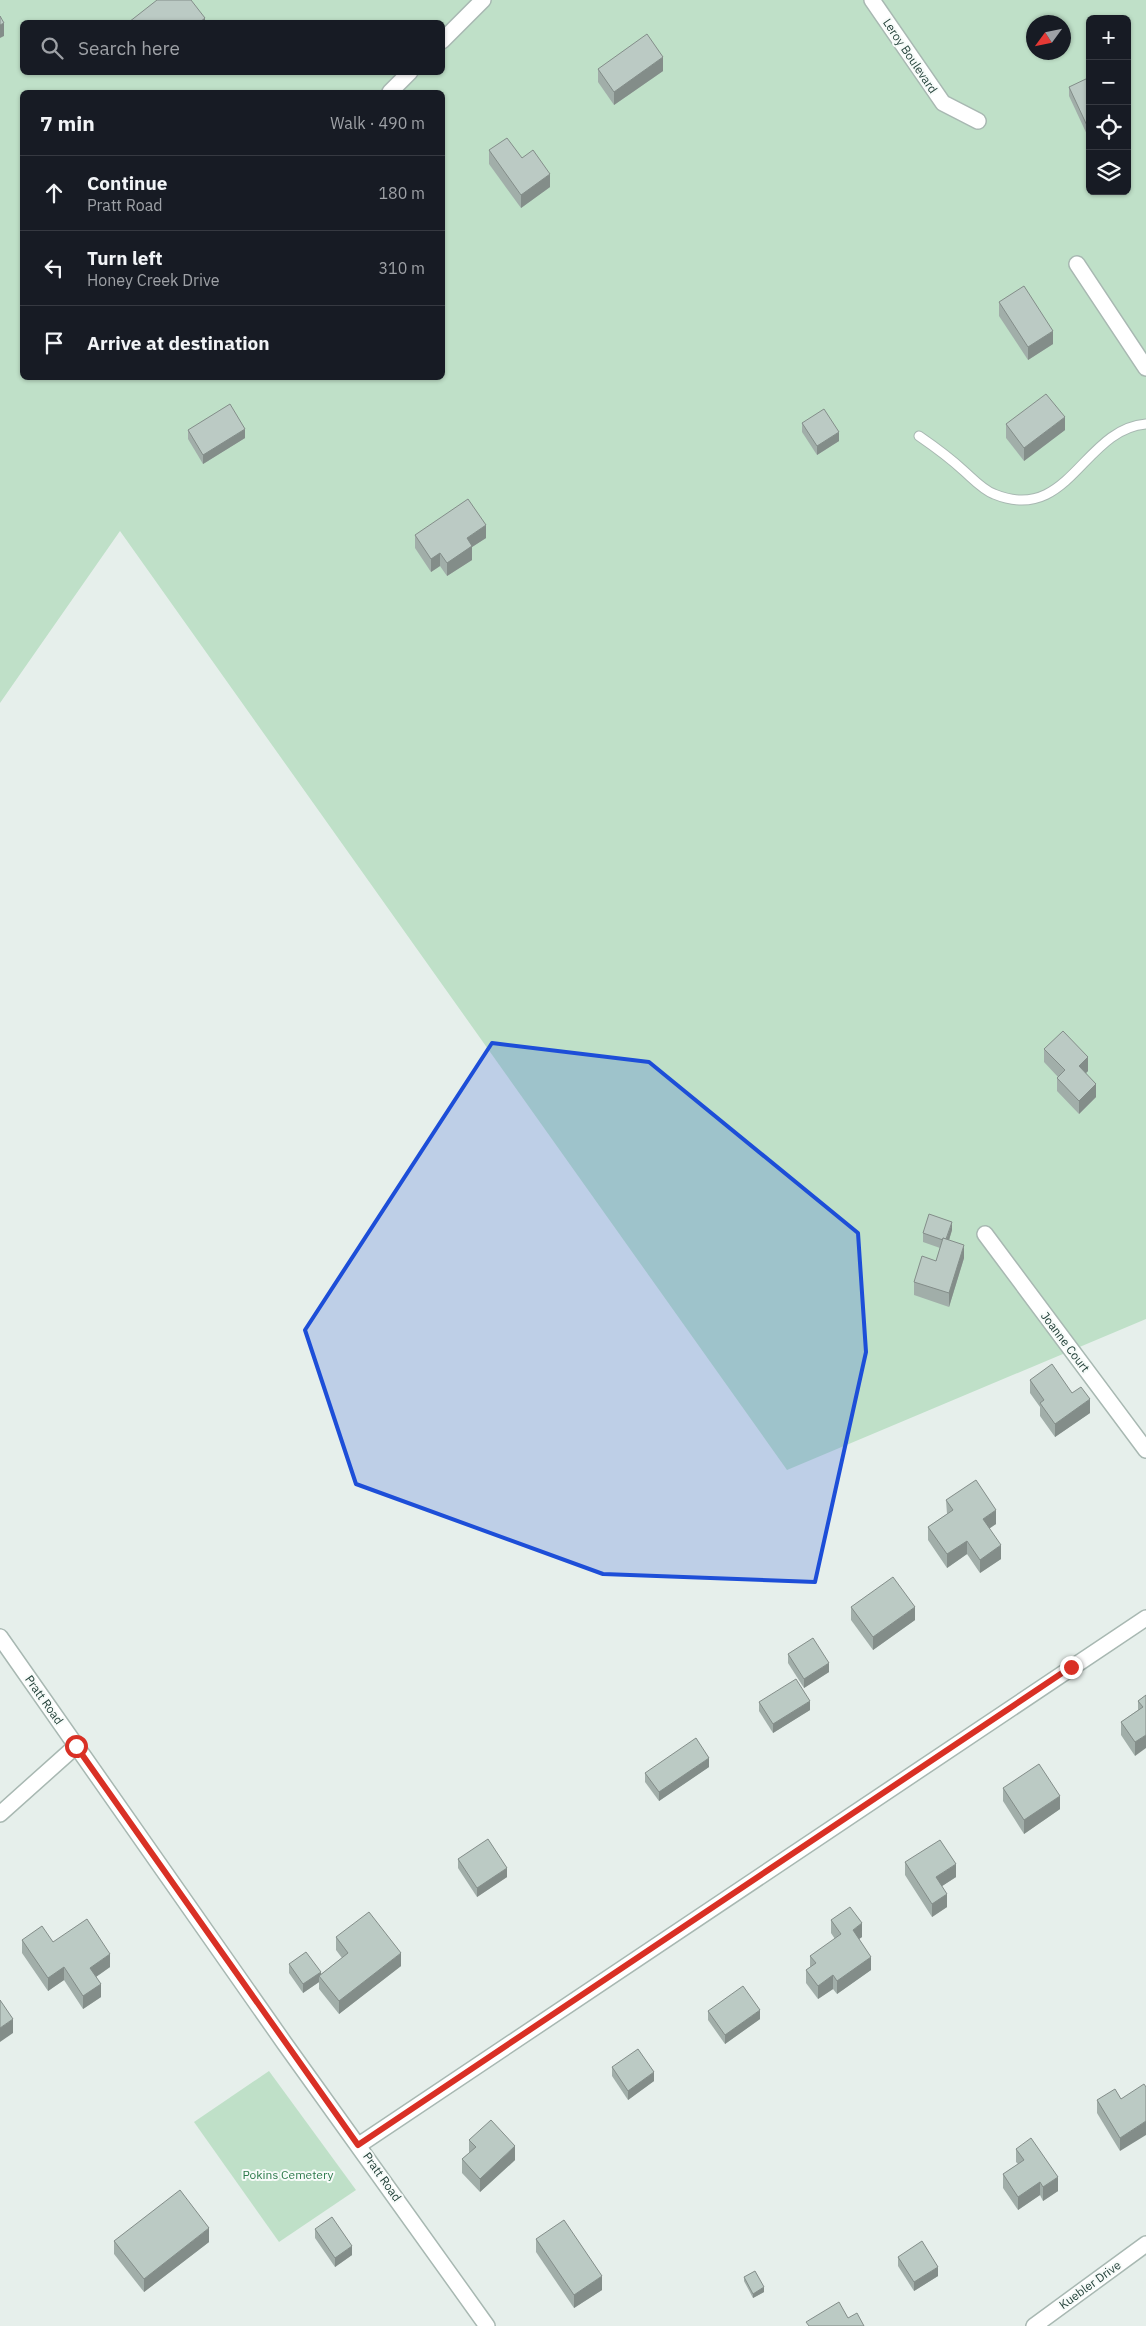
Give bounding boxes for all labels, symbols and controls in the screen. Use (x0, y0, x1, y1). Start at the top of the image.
street label: Leroy Boulevard (880, 15, 941, 96)
north arrow (1026, 15, 1071, 60)
map controls (1086, 15, 1131, 195)
button: + (1086, 15, 1131, 60)
search box (20, 20, 445, 75)
icon: search (38, 34, 66, 62)
text: Search here (78, 36, 180, 60)
button: − (1086, 60, 1131, 105)
button: locate (1086, 105, 1131, 150)
text: 7 min (40, 109, 95, 137)
text: Walk · 490 m (330, 113, 425, 133)
button: layers (1086, 150, 1131, 195)
text: Continue (87, 171, 167, 195)
icon: ahead (40, 179, 68, 207)
text: 180 m (378, 183, 425, 203)
text: Pratt Road (87, 195, 163, 215)
text: Turn left (87, 246, 163, 270)
icon: left (40, 254, 68, 282)
text: 310 m (378, 258, 425, 278)
text: Honey Creek Drive (87, 270, 219, 290)
icon: arrive (40, 329, 68, 357)
text: Arrive at destination (87, 331, 270, 355)
street label: Joanne Court (1038, 1308, 1093, 1375)
route end (1060, 1656, 1083, 1679)
street label: Pratt Road (22, 1672, 67, 1727)
route start (65, 1735, 88, 1758)
street label: Pratt Road (360, 2149, 405, 2204)
park label: Pokins Cemetery (243, 2167, 333, 2182)
street label: Kuebler Drive (1056, 2257, 1124, 2312)

